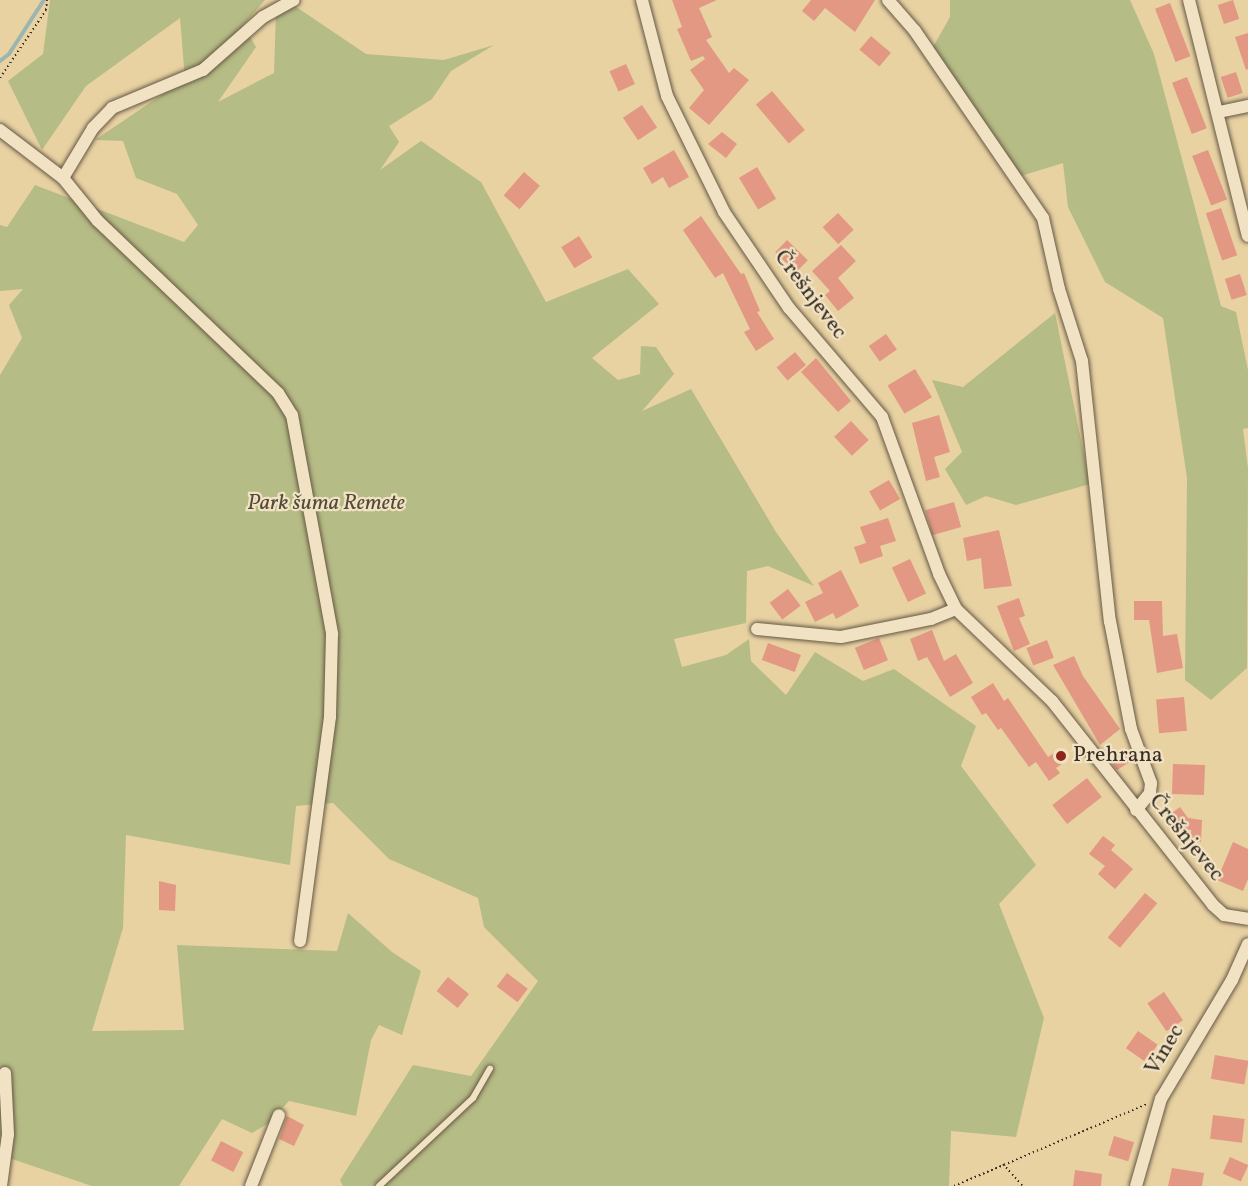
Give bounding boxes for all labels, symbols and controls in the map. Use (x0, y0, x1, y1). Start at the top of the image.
street label: Črešnjevec (768, 245, 852, 345)
park label: Park šuma Remete (247, 491, 405, 517)
place label: Prehrana (1073, 743, 1163, 769)
marker: Prehrana (1054, 749, 1068, 763)
street label: Črešnjevec (1143, 789, 1229, 887)
street label: Vinec (1140, 1020, 1190, 1080)

